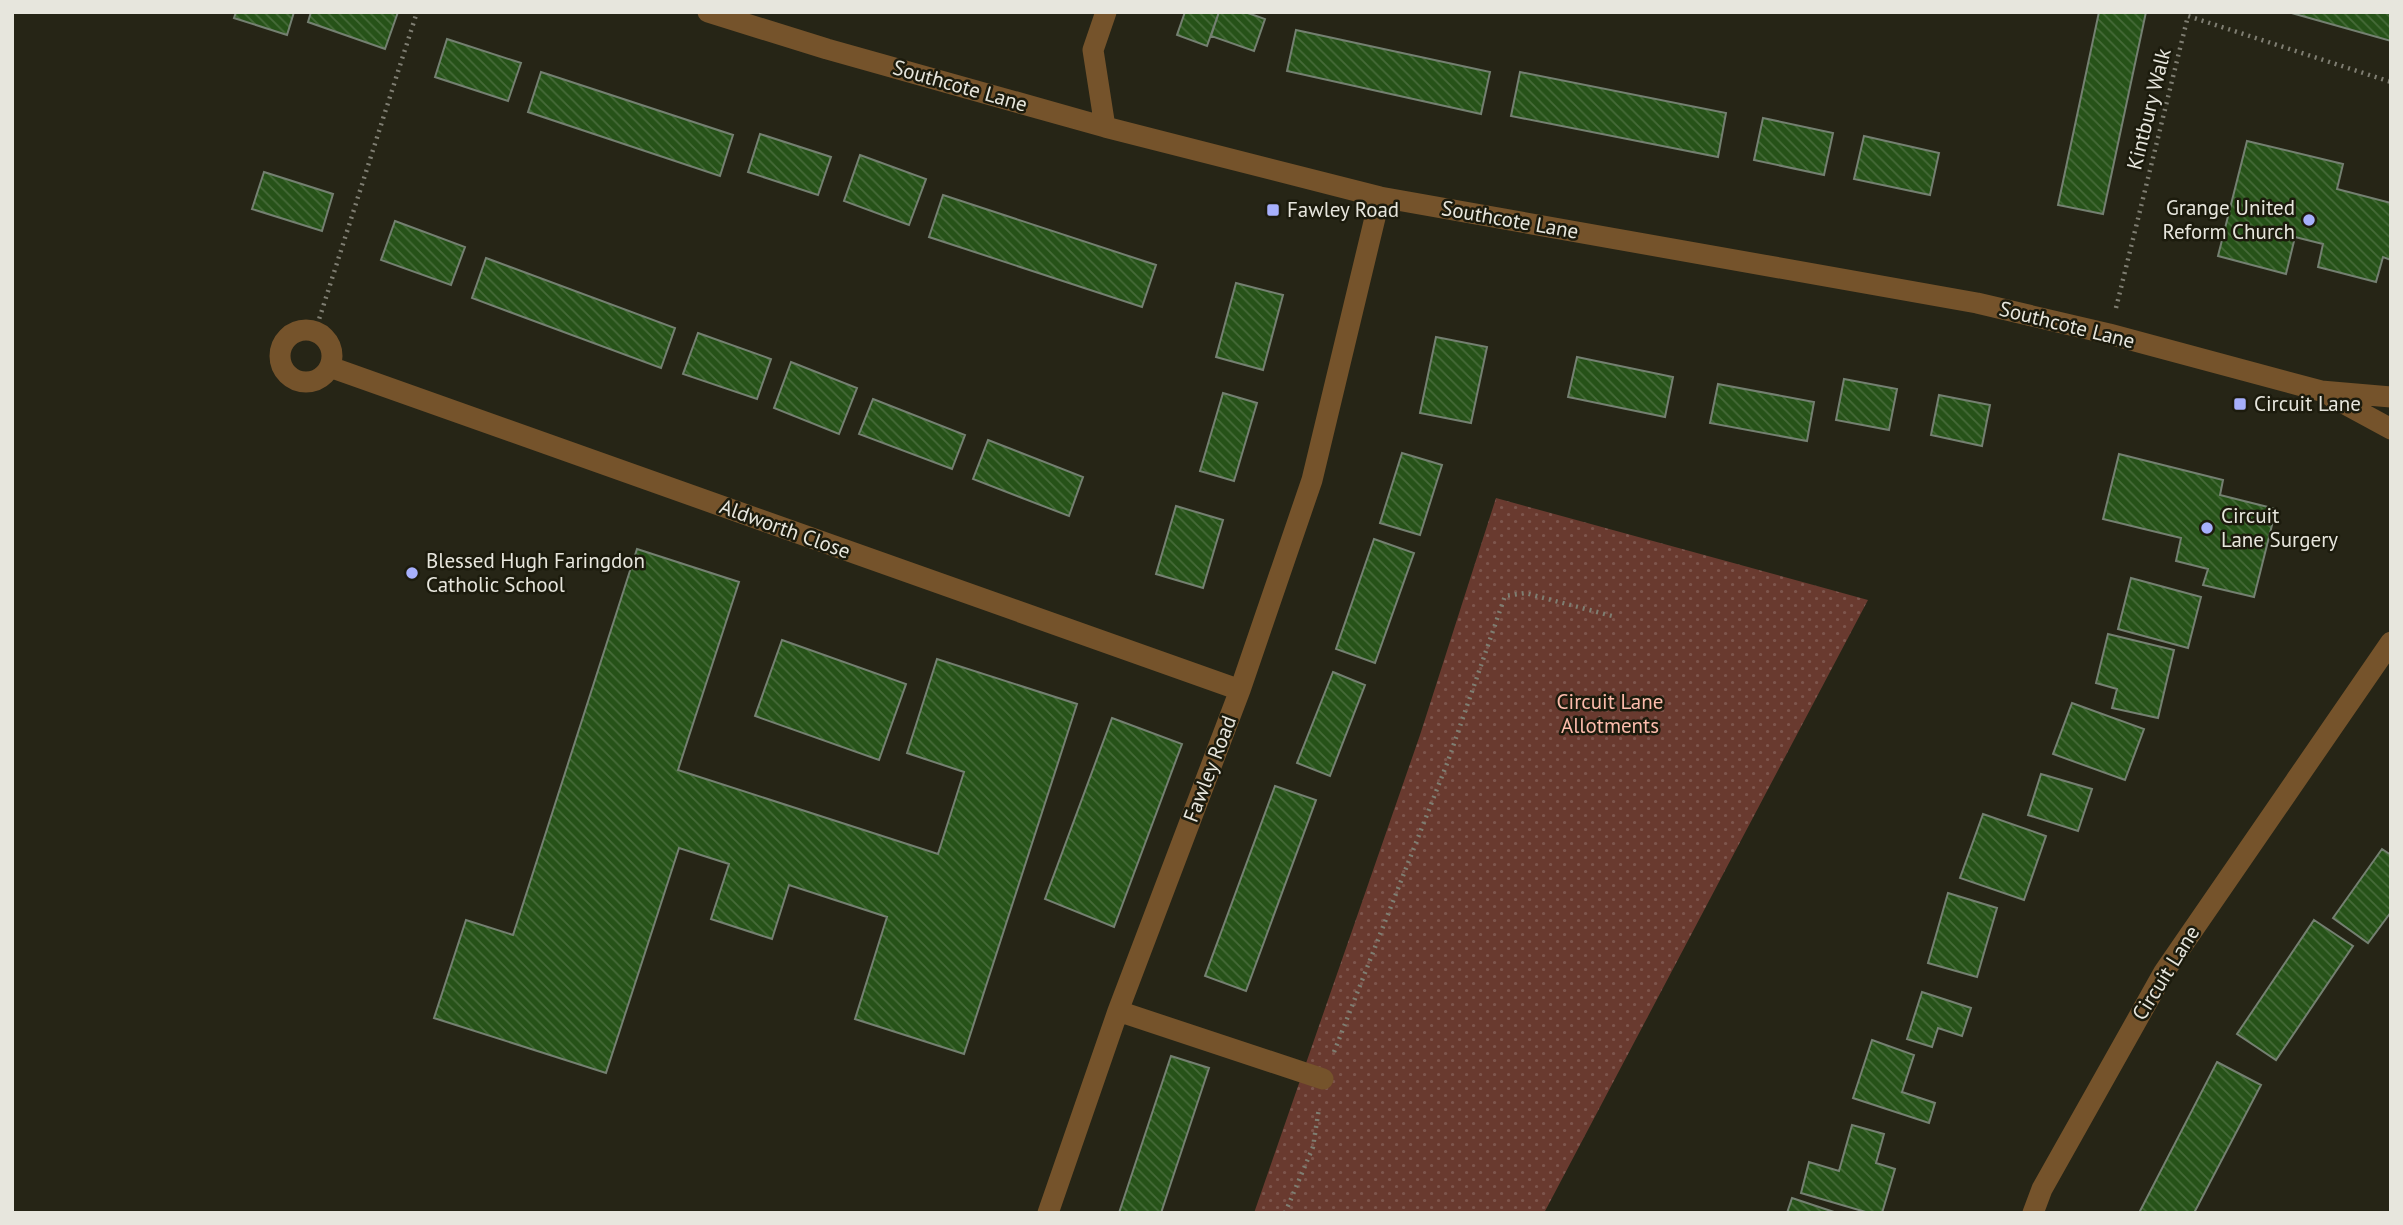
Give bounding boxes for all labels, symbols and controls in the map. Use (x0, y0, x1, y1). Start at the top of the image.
street label: Kintbury Walk (2120, 45, 2177, 172)
street label: Southcote Lane (890, 53, 1031, 118)
street label: Southcote Lane (1439, 194, 1581, 245)
place label: Grange United Reform Church (2162, 194, 2295, 245)
place label: Fawley Road (1287, 196, 1399, 223)
marker: Fawley Road (1265, 202, 1281, 218)
marker: Grange United Reform Church (2301, 212, 2317, 228)
street label: Southcote Lane (1997, 295, 2138, 354)
place label: Circuit Lane (2254, 390, 2361, 417)
marker: Circuit Lane (2232, 396, 2248, 412)
street label: Aldworth Close (716, 492, 854, 565)
place label: Circuit Lane Surgery (2221, 502, 2338, 553)
marker: Circuit Lane Surgery (2199, 520, 2215, 536)
place label: Blessed Hugh Faringdon Catholic School (426, 547, 645, 598)
marker: Blessed Hugh Faringdon Catholic School (404, 565, 420, 581)
park label: Circuit Lane Allotments (1557, 688, 1663, 739)
street label: Fawley Road (1177, 712, 1242, 826)
street label: Circuit Lane (2126, 920, 2205, 1025)

